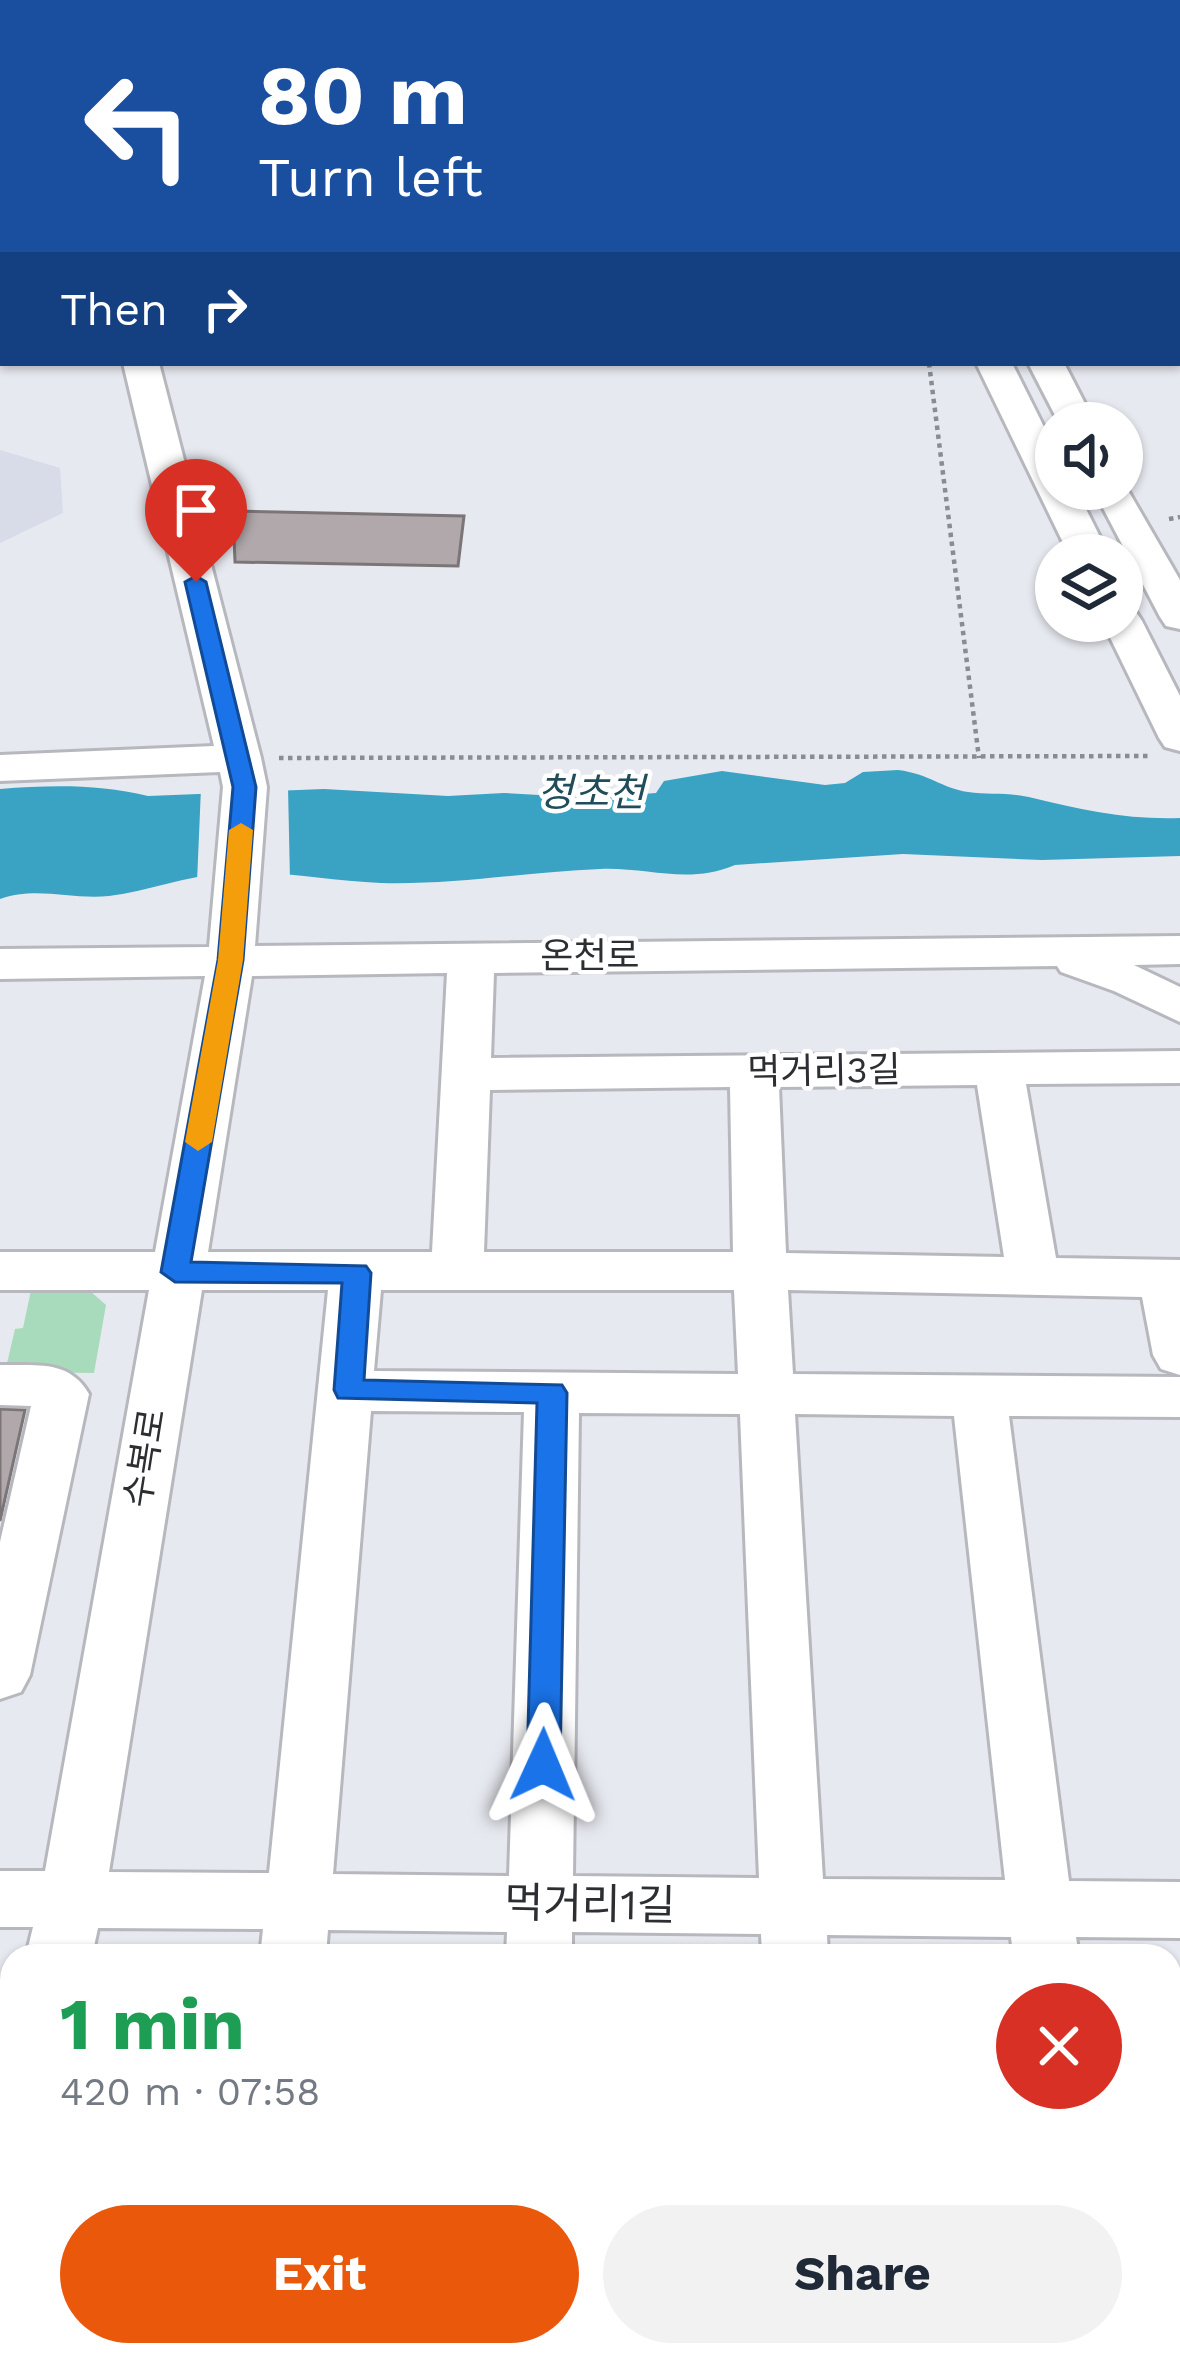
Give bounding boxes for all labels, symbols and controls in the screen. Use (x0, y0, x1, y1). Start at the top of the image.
text: 80 m (258, 46, 468, 144)
icon: left (60, 48, 216, 204)
text: Turn left (258, 146, 483, 209)
icon: right (192, 276, 258, 342)
text: Then (60, 283, 168, 336)
map controls (1035, 402, 1143, 642)
button: sound (1035, 402, 1143, 510)
pin (145, 459, 247, 582)
icon: arrive (163, 477, 229, 543)
button: layers (1035, 534, 1143, 642)
water label: 청초천 (537, 770, 649, 815)
street label: 온천로 (540, 935, 640, 977)
street label: 먹거리3길 (747, 1049, 901, 1093)
street label: 수복로 (116, 1406, 174, 1510)
position arrow (480, 1702, 606, 1828)
street label: 먹거리1길 (504, 1878, 676, 1930)
text: 1 min (60, 1982, 245, 2066)
button: close (996, 1983, 1122, 2109)
text: 420 m · 07:58 (60, 2069, 320, 2114)
button: Exit (60, 2205, 579, 2343)
button: Share (603, 2205, 1122, 2343)

